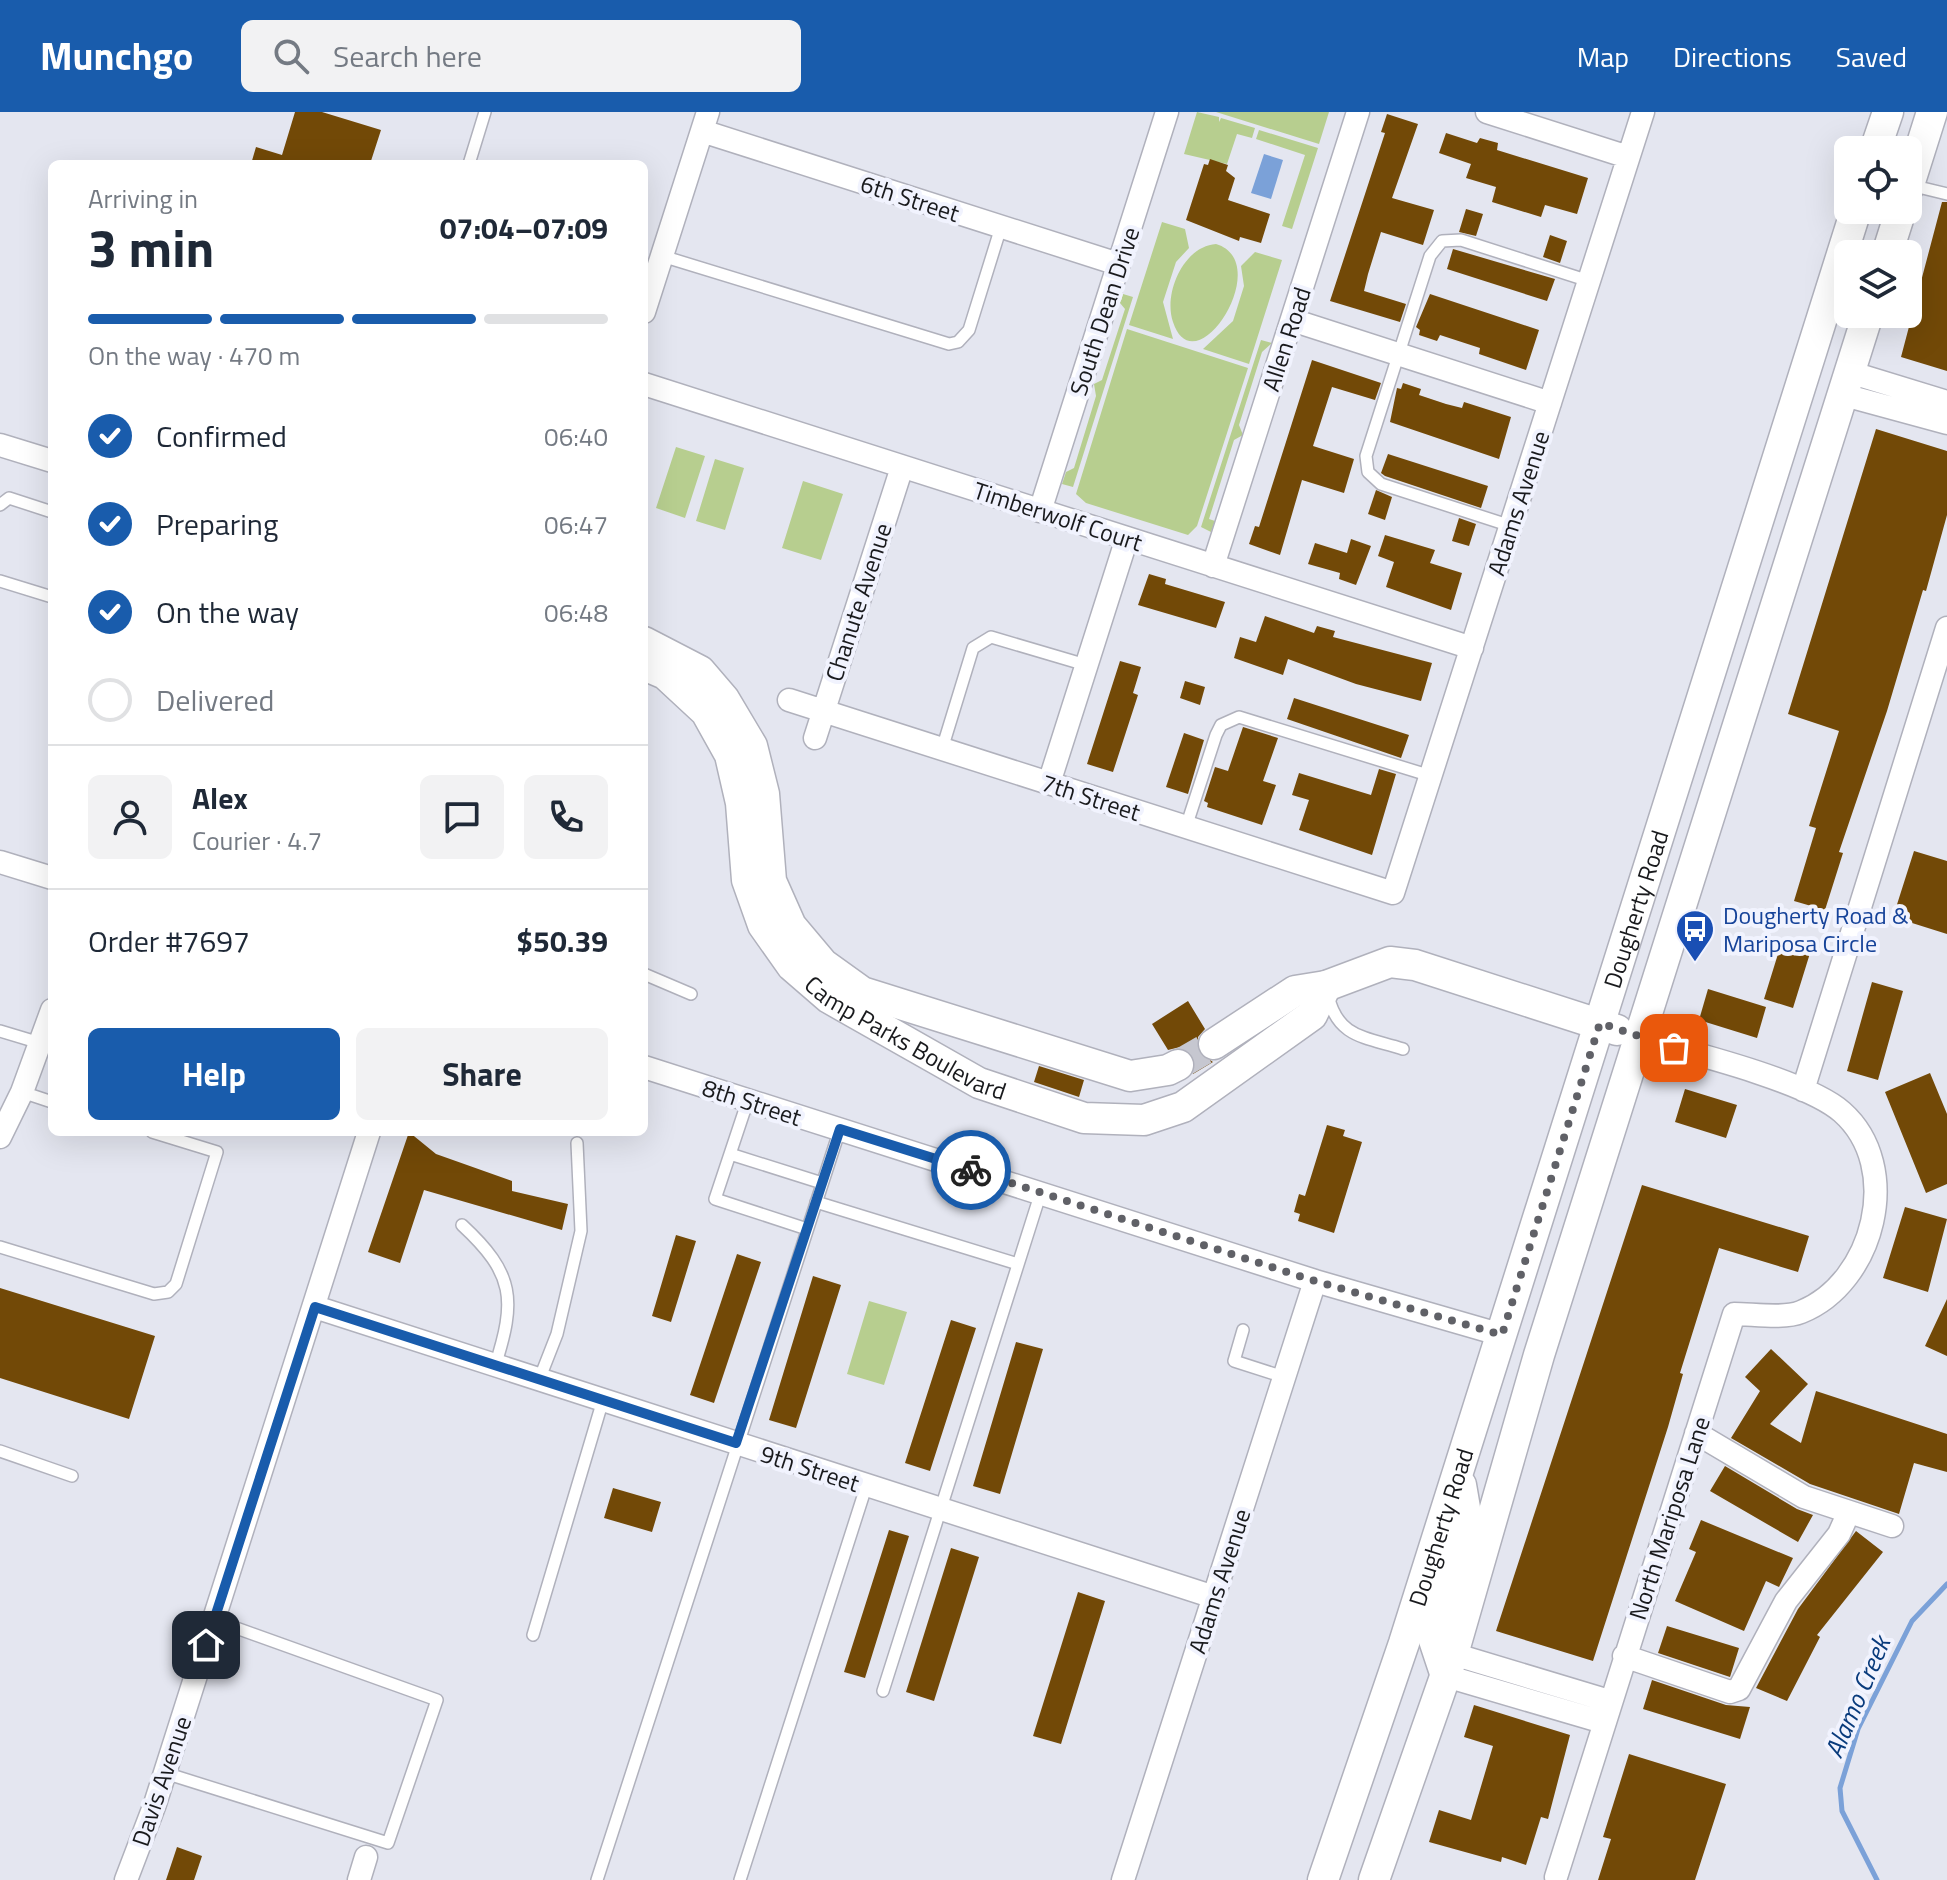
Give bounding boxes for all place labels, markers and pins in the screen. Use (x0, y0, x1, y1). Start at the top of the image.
place label: Dougherty Road & Mariposa Circle (1723, 897, 1909, 961)
bus stop icon: Dougherty Road & Mariposa Circle (1674, 908, 1716, 963)
pin (1640, 1014, 1708, 1082)
pin (172, 1611, 240, 1679)

